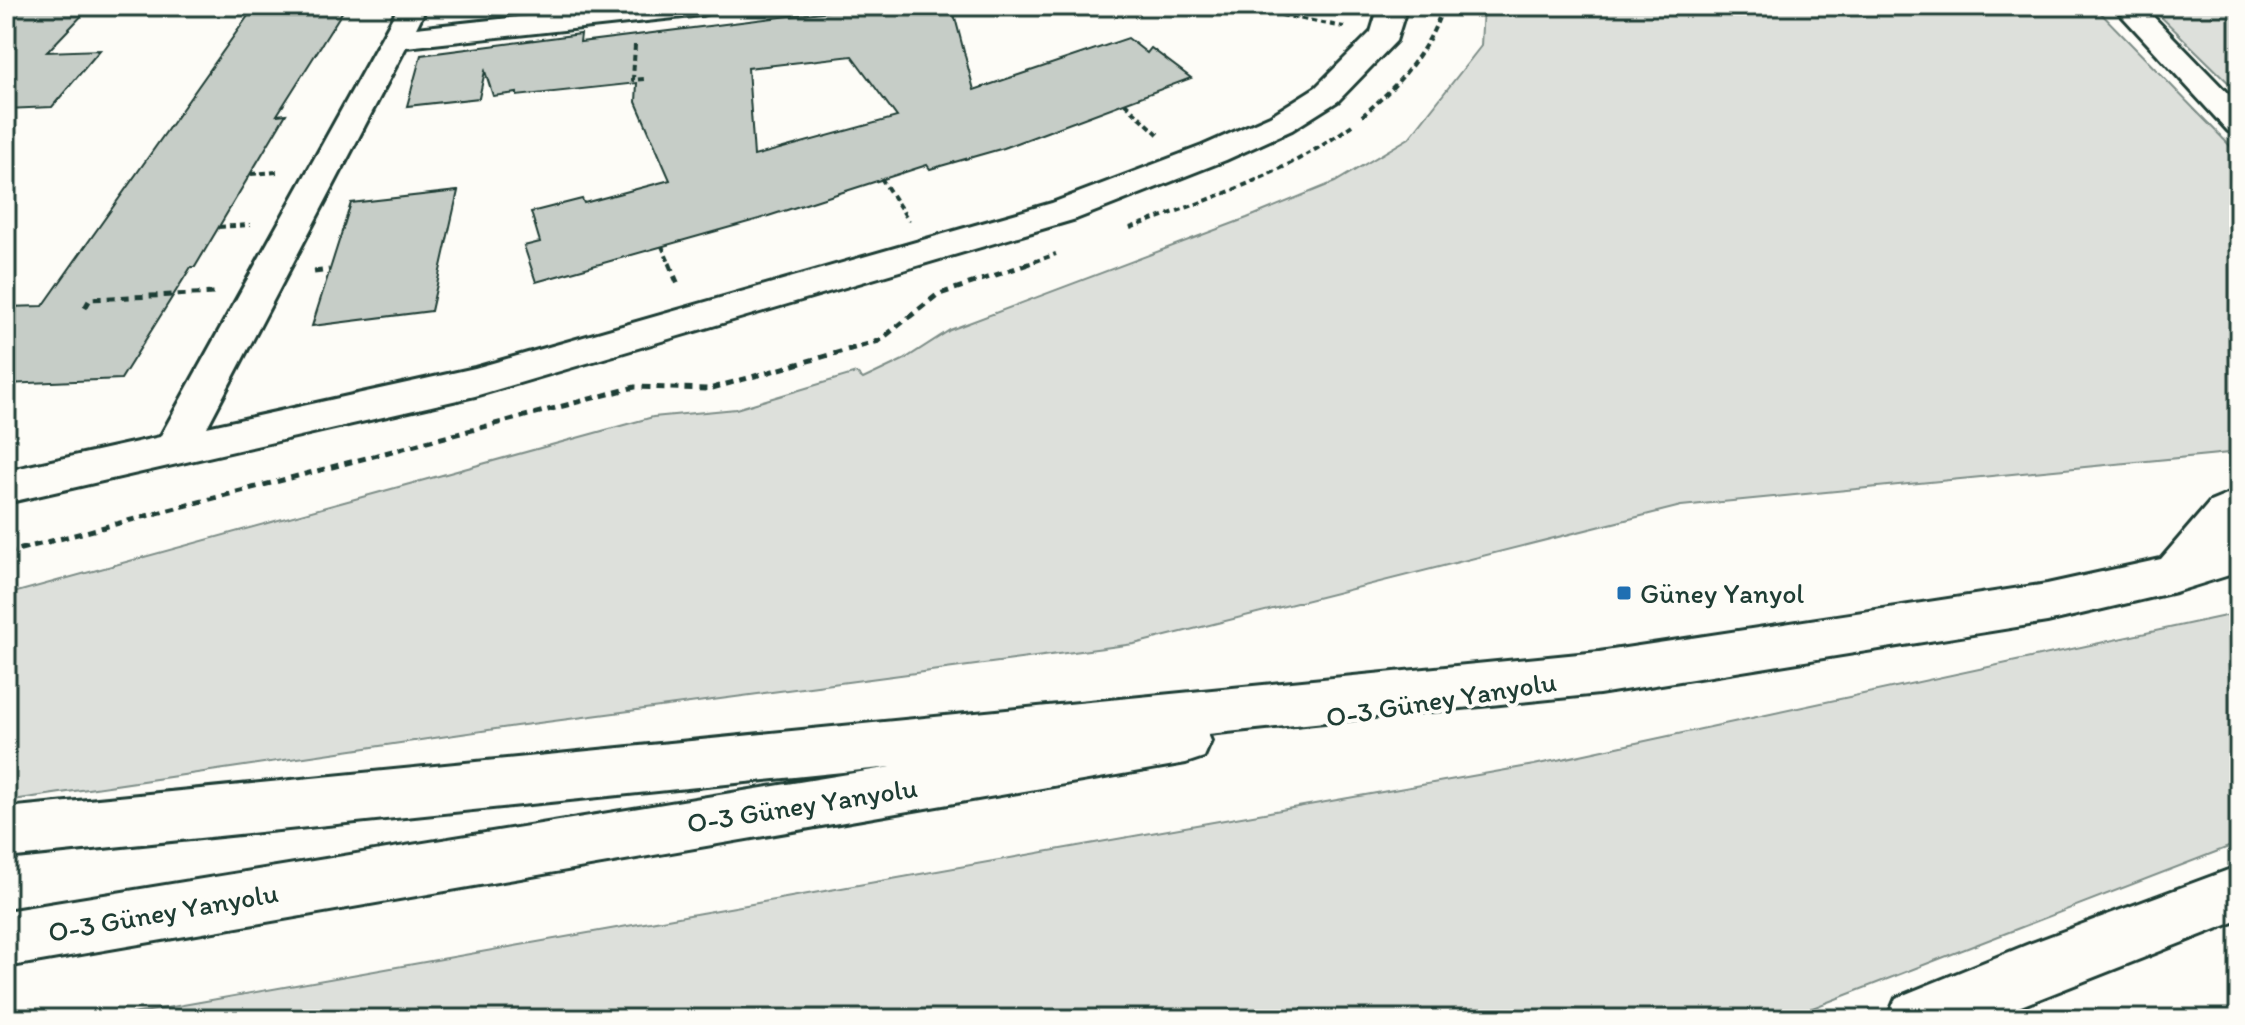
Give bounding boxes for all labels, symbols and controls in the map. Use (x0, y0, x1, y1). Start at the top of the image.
place label: Güney Yanyol (1640, 576, 1804, 610)
marker: Güney Yanyol (1615, 584, 1633, 602)
street label: O-3 Güney Yanyolu (1323, 664, 1559, 734)
street label: O-3 Güney Yanyolu (684, 770, 920, 840)
street label: O-3 Güney Yanyolu (45, 875, 281, 949)

